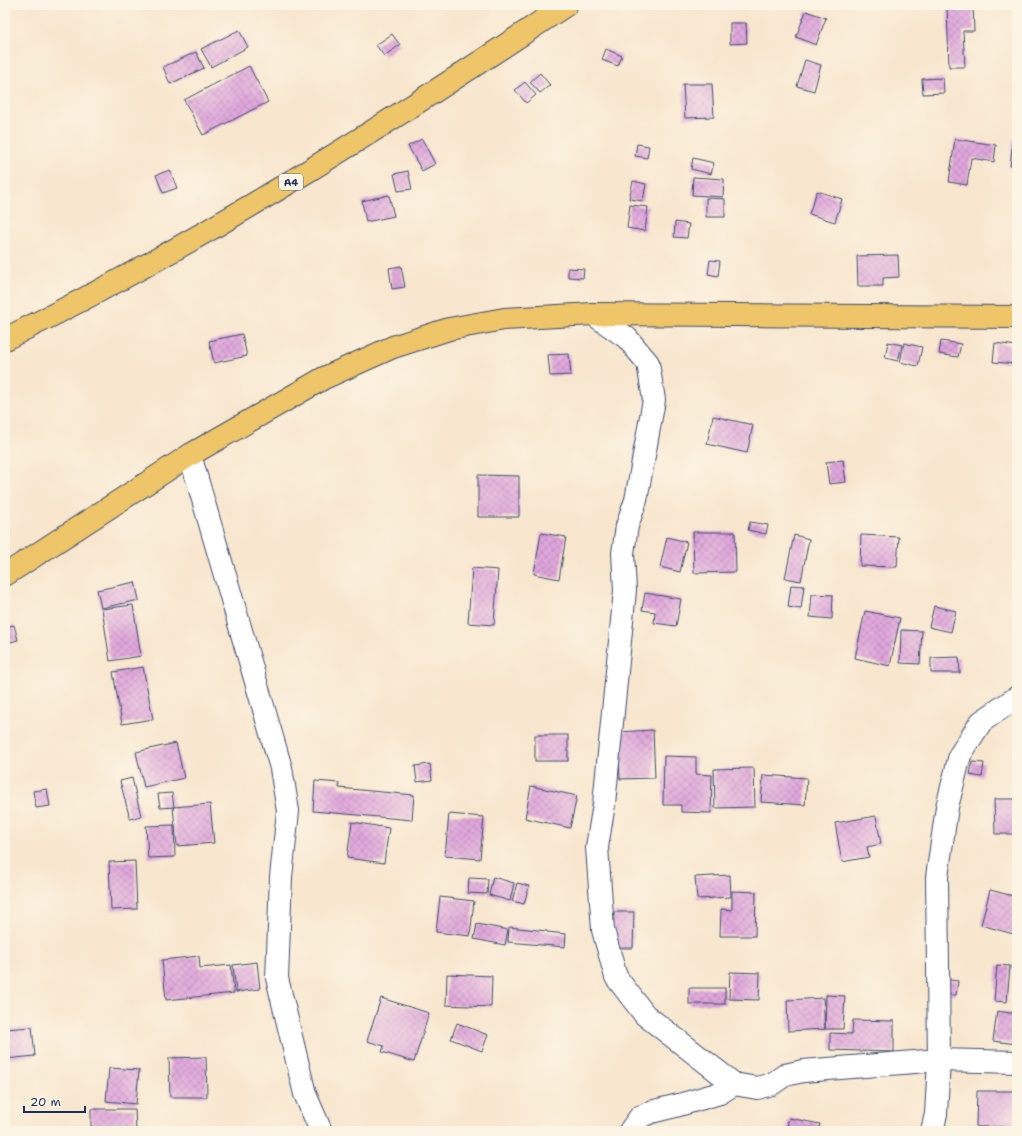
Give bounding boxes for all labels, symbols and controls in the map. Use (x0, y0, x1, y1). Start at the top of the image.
road number: A4 (279, 174, 303, 190)
scale bar (24, 1088, 85, 1114)
text: 20 m (30, 1094, 61, 1110)

